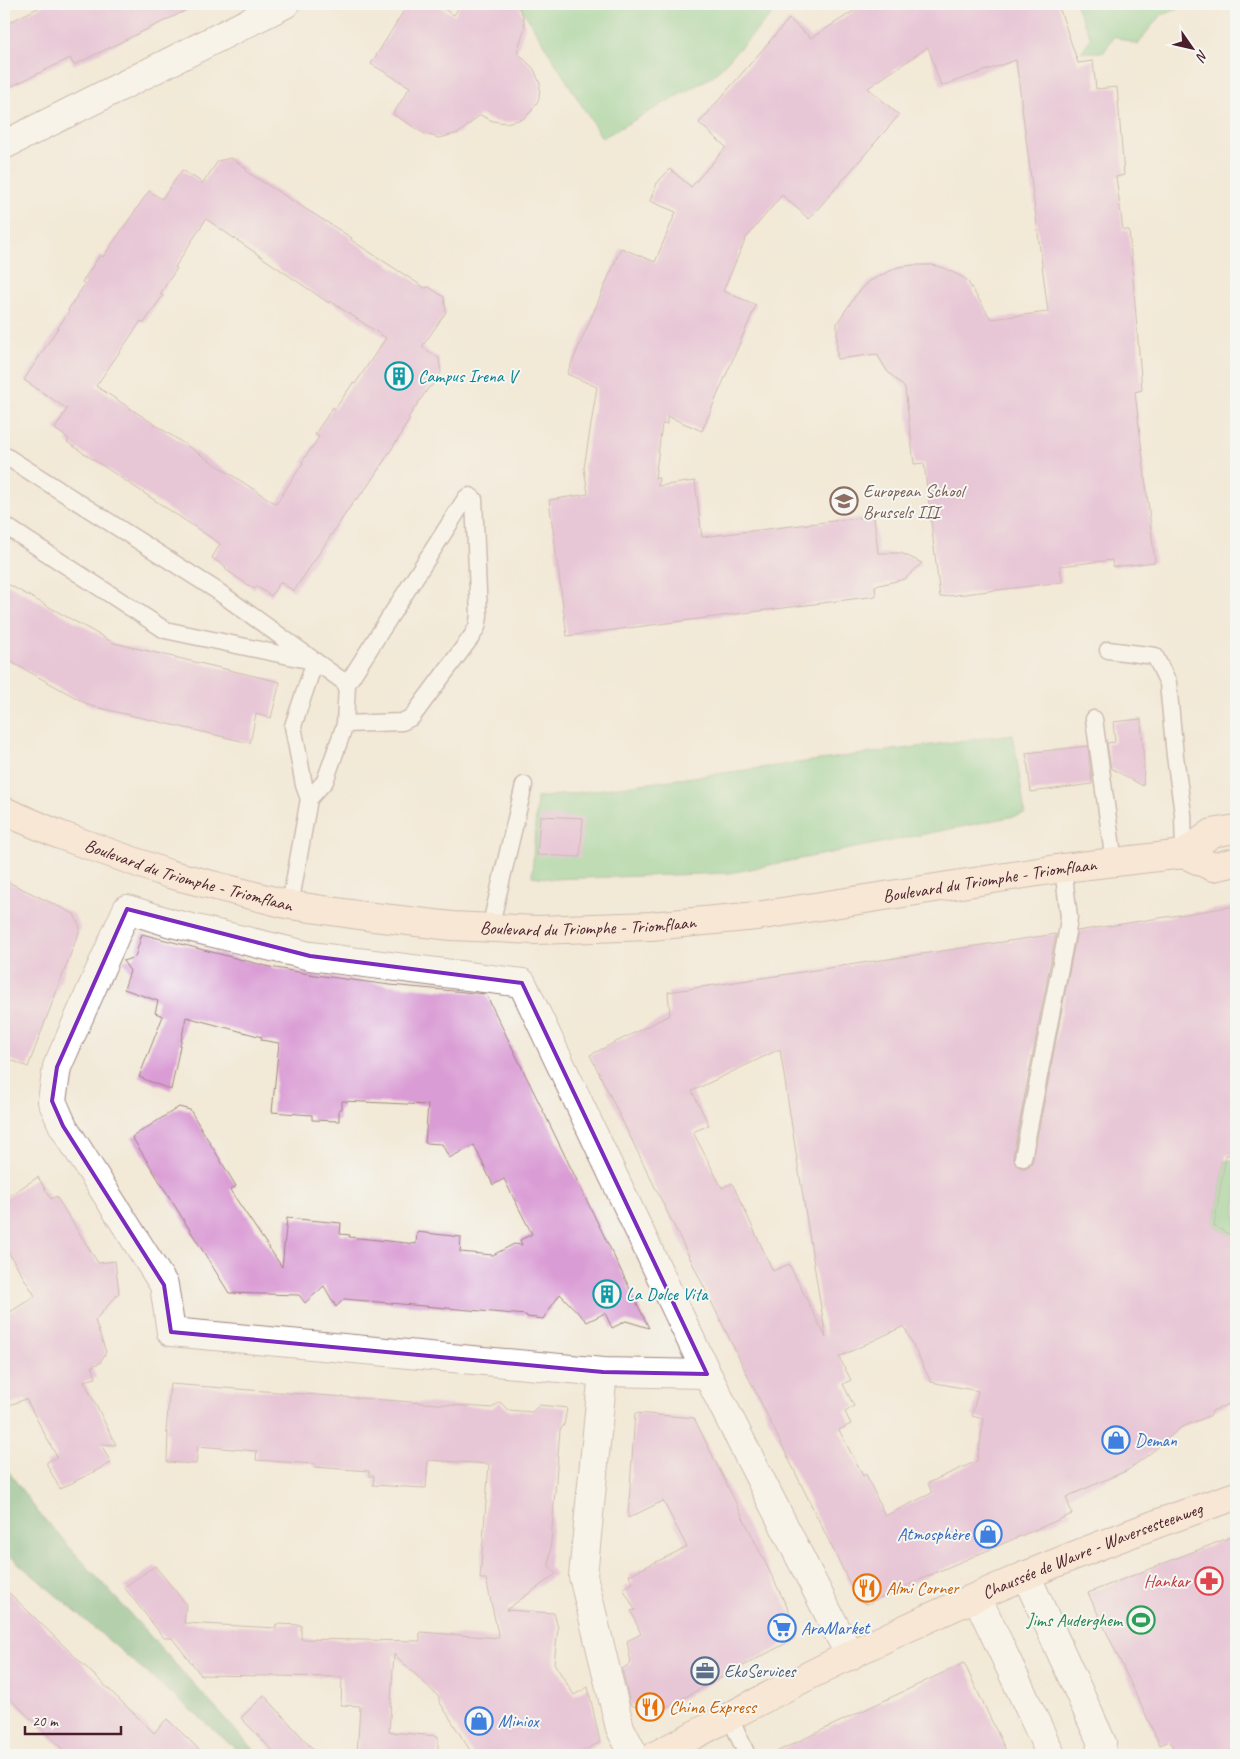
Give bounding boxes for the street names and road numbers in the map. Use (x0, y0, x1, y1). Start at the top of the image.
street label: Boulevard du Triomphe - Triomflaan (82, 834, 296, 916)
street label: Boulevard du Triomphe - Triomflaan (881, 853, 1099, 907)
street label: Boulevard du Triomphe - Triomflaan (479, 911, 698, 941)
street label: Chaussée de Wavre - Waversesteenweg (979, 1497, 1206, 1604)

